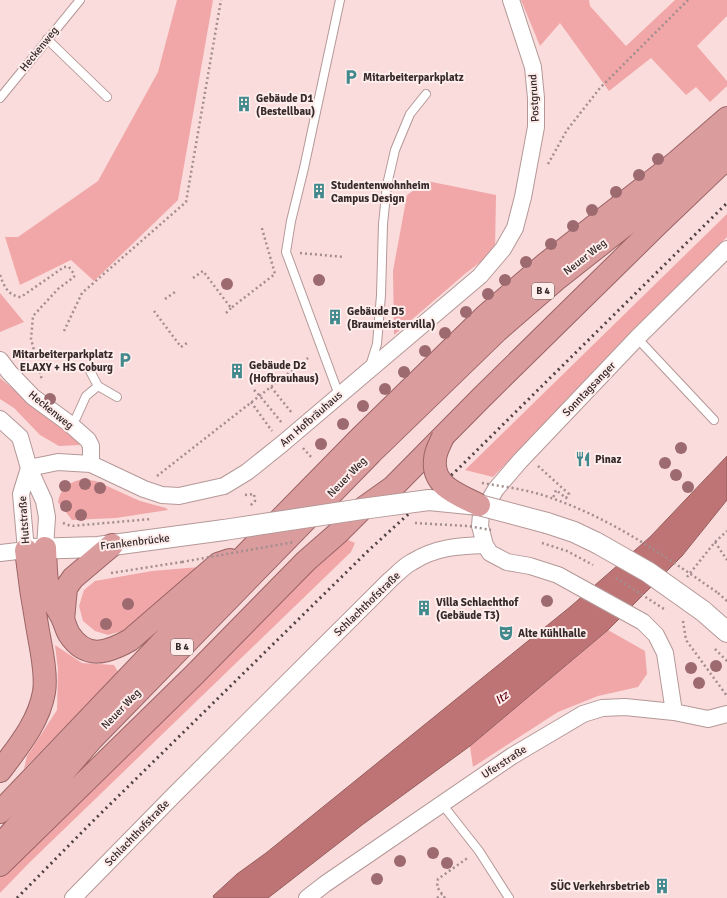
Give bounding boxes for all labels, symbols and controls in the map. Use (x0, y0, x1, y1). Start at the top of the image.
street label: Heckenweg (17, 24, 61, 74)
parking icon: Mitarbeiterparkplatz (342, 68, 360, 86)
place label: Mitarbeiterparkplatz (363, 71, 464, 84)
street label: Postgrund (526, 74, 542, 122)
place label: Gebäude D1 (Bestellbau) (256, 92, 315, 118)
building icon: Gebäude D1 (Bestellbau) (235, 95, 253, 113)
place label: Studentenwohnheim Campus Design (331, 179, 430, 205)
building icon: Studentenwohnheim Campus Design (310, 182, 328, 200)
street label: Neuer Weg (561, 236, 609, 278)
road number: B 4 (532, 283, 554, 299)
place label: Gebäude D5 (Braumeistervilla) (347, 305, 435, 331)
building icon: Gebäude D5 (Braumeistervilla) (326, 308, 344, 326)
place label: Mitarbeiterparkplatz ELAXY + HS Coburg (12, 348, 113, 374)
parking icon: Mitarbeiterparkplatz ELAXY + HS Coburg (116, 351, 134, 369)
place label: Gebäude D2 (Hofbrauhaus) (249, 359, 319, 385)
street label: Sonntagsanger (560, 359, 618, 419)
building icon: Gebäude D2 (Hofbrauhaus) (228, 362, 246, 380)
street label: Heckenweg (26, 388, 76, 432)
street label: Am Hofbräuhaus (277, 388, 345, 450)
restaurant icon: Pinaz (574, 450, 592, 468)
place label: Pinaz (595, 453, 621, 466)
street label: Neuer Weg (325, 454, 370, 500)
street label: Hutstraße (16, 496, 32, 544)
street label: Frankenbrücke (100, 531, 170, 553)
street label: Schlachthofstraße (331, 569, 403, 639)
place label: Villa Schlachthof (Gebäude T3) (436, 596, 519, 622)
building icon: Villa Schlachthof (Gebäude T3) (415, 599, 433, 617)
theatre icon: Alte Kühlhalle (497, 624, 515, 642)
place label: Alte Kühlhalle (518, 627, 587, 640)
road number: B 4 (171, 639, 193, 655)
street label: Neuer Weg (99, 686, 144, 732)
water label: Itz (492, 687, 513, 708)
street label: Uferstraße (479, 743, 529, 781)
street label: Schlachthofstraße (102, 797, 172, 869)
building icon: SÜC Verkehrsbetrieb (653, 877, 671, 895)
place label: SÜC Verkehrsbetrieb (551, 879, 650, 893)

